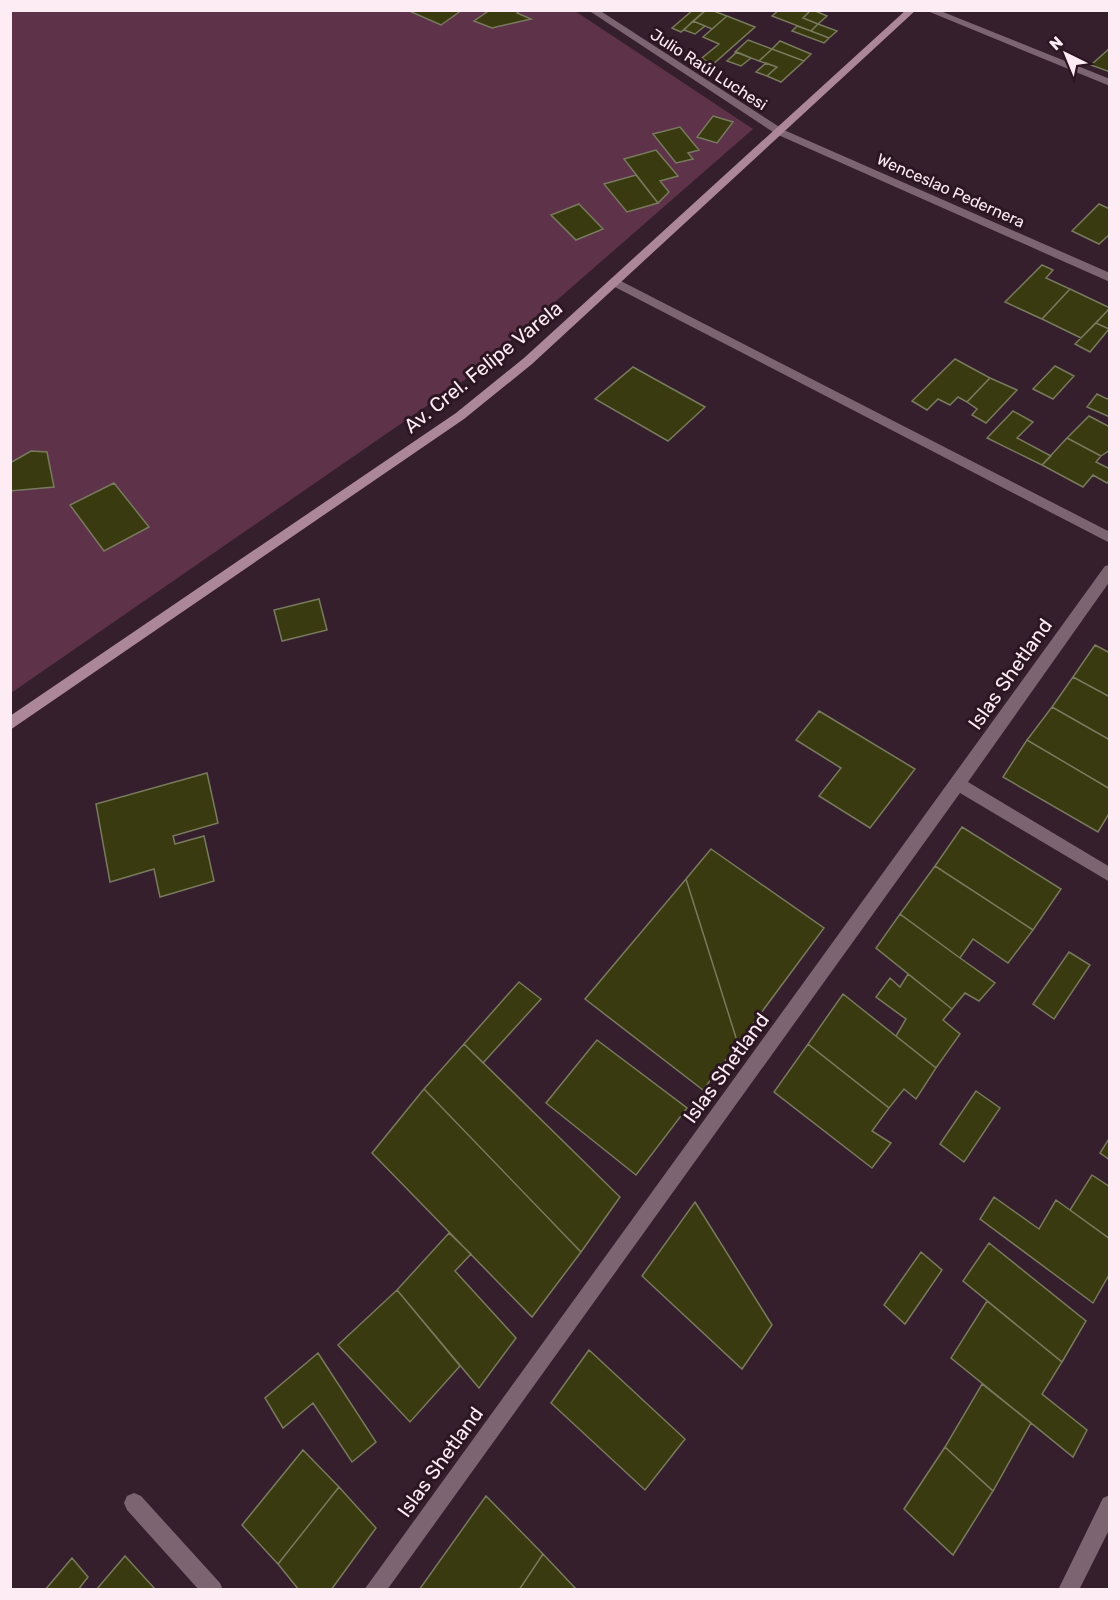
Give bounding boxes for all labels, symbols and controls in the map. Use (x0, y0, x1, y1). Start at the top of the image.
north arrow (1036, 24, 1096, 84)
street label: Julio Raúl Luchesi (647, 25, 771, 114)
text: N (1045, 33, 1067, 54)
street label: Wenceslao Pedernera (874, 149, 1028, 232)
street label: Av. Crel. Felipe Varela (399, 296, 567, 438)
street label: Islas Shetland (963, 614, 1057, 734)
street label: Islas Shetland (678, 1008, 774, 1128)
street label: Islas Shetland (392, 1402, 488, 1522)

